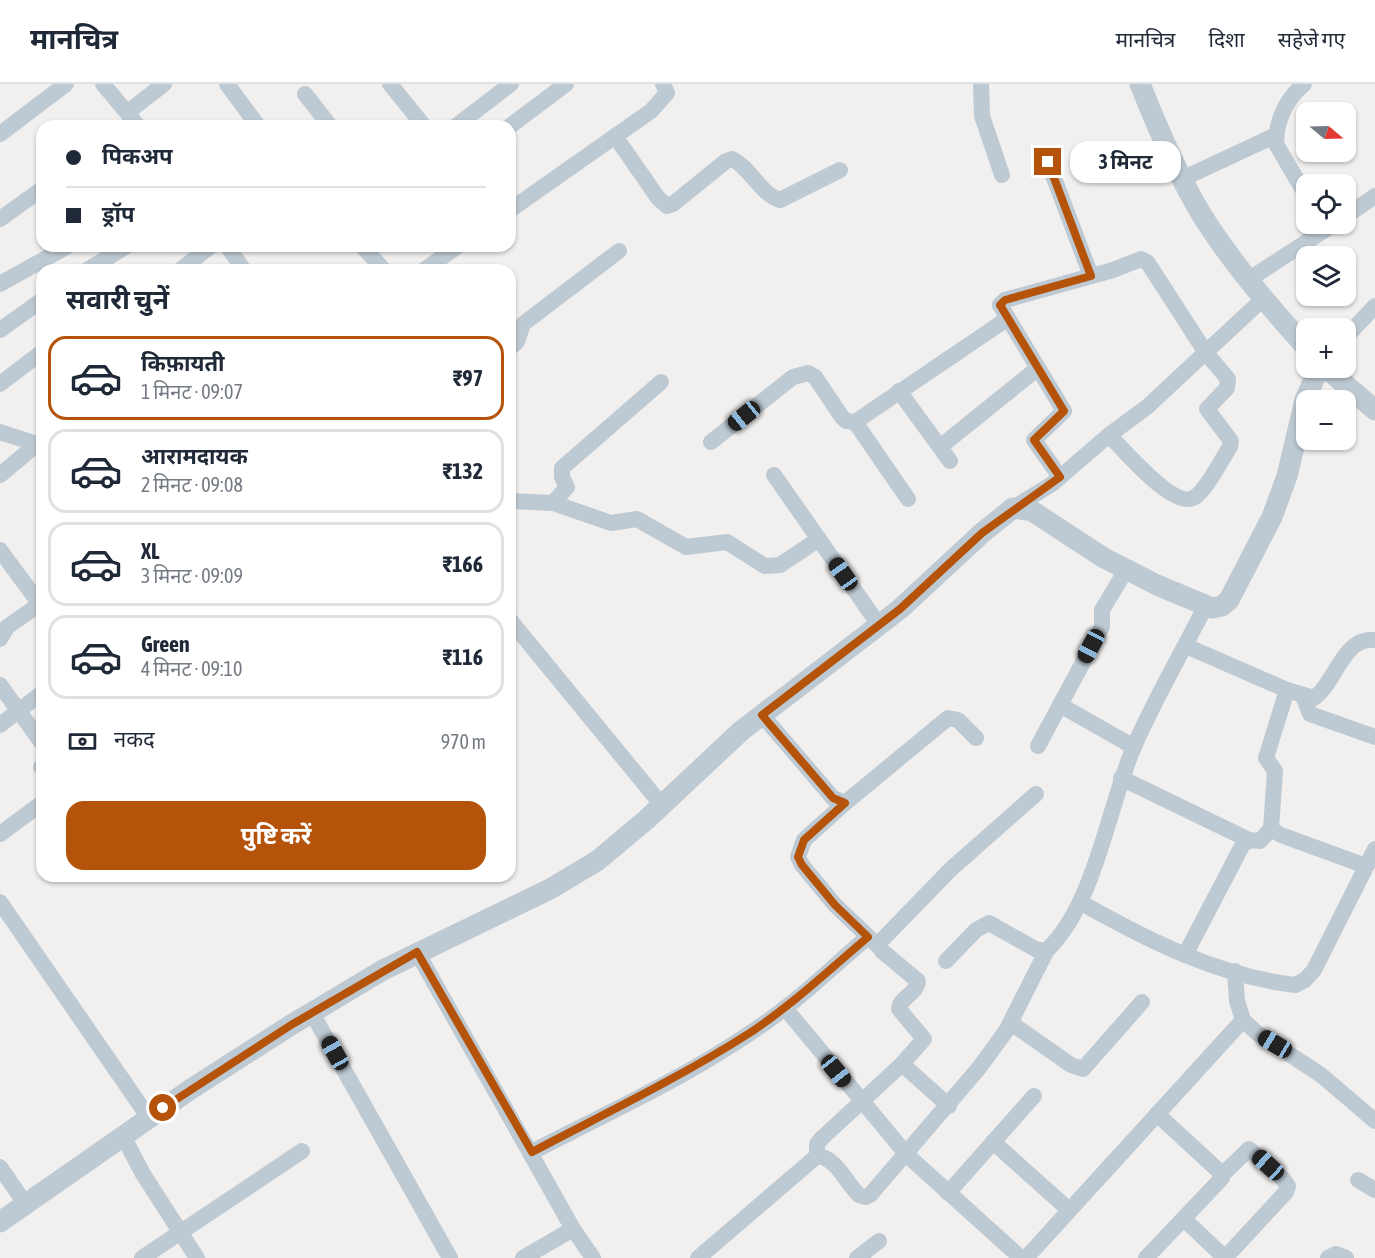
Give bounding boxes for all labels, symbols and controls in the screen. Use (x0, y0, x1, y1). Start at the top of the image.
text: मानचित्र (30, 23, 118, 55)
text: मानचित्र (1115, 27, 1175, 51)
text: दिशा (1208, 27, 1245, 51)
text: सहेजे गए (1278, 27, 1345, 51)
north arrow (1296, 102, 1356, 162)
map controls (1296, 102, 1356, 450)
callout: 3 मिनट (1069, 141, 1180, 183)
text: पिकअप (102, 143, 173, 169)
route end (1034, 148, 1061, 175)
text: 3 मिनट (1098, 150, 1153, 173)
button: locate (1296, 174, 1356, 234)
text: ड्रॉप (102, 201, 135, 227)
button: layers (1296, 246, 1356, 306)
text: सवारी चुनें (66, 284, 169, 315)
button: + (1296, 318, 1356, 378)
text: किफ़ायती (141, 350, 225, 376)
icon: car (69, 351, 123, 405)
text: ₹97 (453, 365, 483, 391)
text: 1 मिनट · 09:07 (141, 380, 243, 403)
button: − (1296, 390, 1356, 450)
car (724, 398, 764, 434)
text: आरामदायक (141, 443, 248, 469)
icon: car (69, 444, 123, 498)
text: ₹132 (443, 458, 483, 484)
text: 2 मिनट · 09:08 (141, 473, 243, 496)
icon: car (69, 537, 123, 591)
text: XL (141, 538, 159, 564)
text: ₹166 (443, 551, 483, 577)
car (825, 554, 861, 594)
text: 3 मिनट · 09:09 (141, 564, 243, 587)
car (1075, 626, 1107, 666)
icon: car (69, 630, 123, 684)
text: Green (141, 631, 190, 657)
text: ₹116 (443, 644, 483, 670)
text: 4 मिनट · 09:10 (141, 657, 242, 680)
icon: cash (66, 725, 99, 758)
text: नकद (114, 726, 155, 752)
text: 970 m (441, 730, 486, 753)
button: पुष्टि करें (66, 801, 486, 870)
car (1255, 1027, 1295, 1061)
car (318, 1033, 352, 1073)
car (818, 1051, 854, 1091)
route start (149, 1094, 176, 1121)
car (1249, 1146, 1287, 1184)

